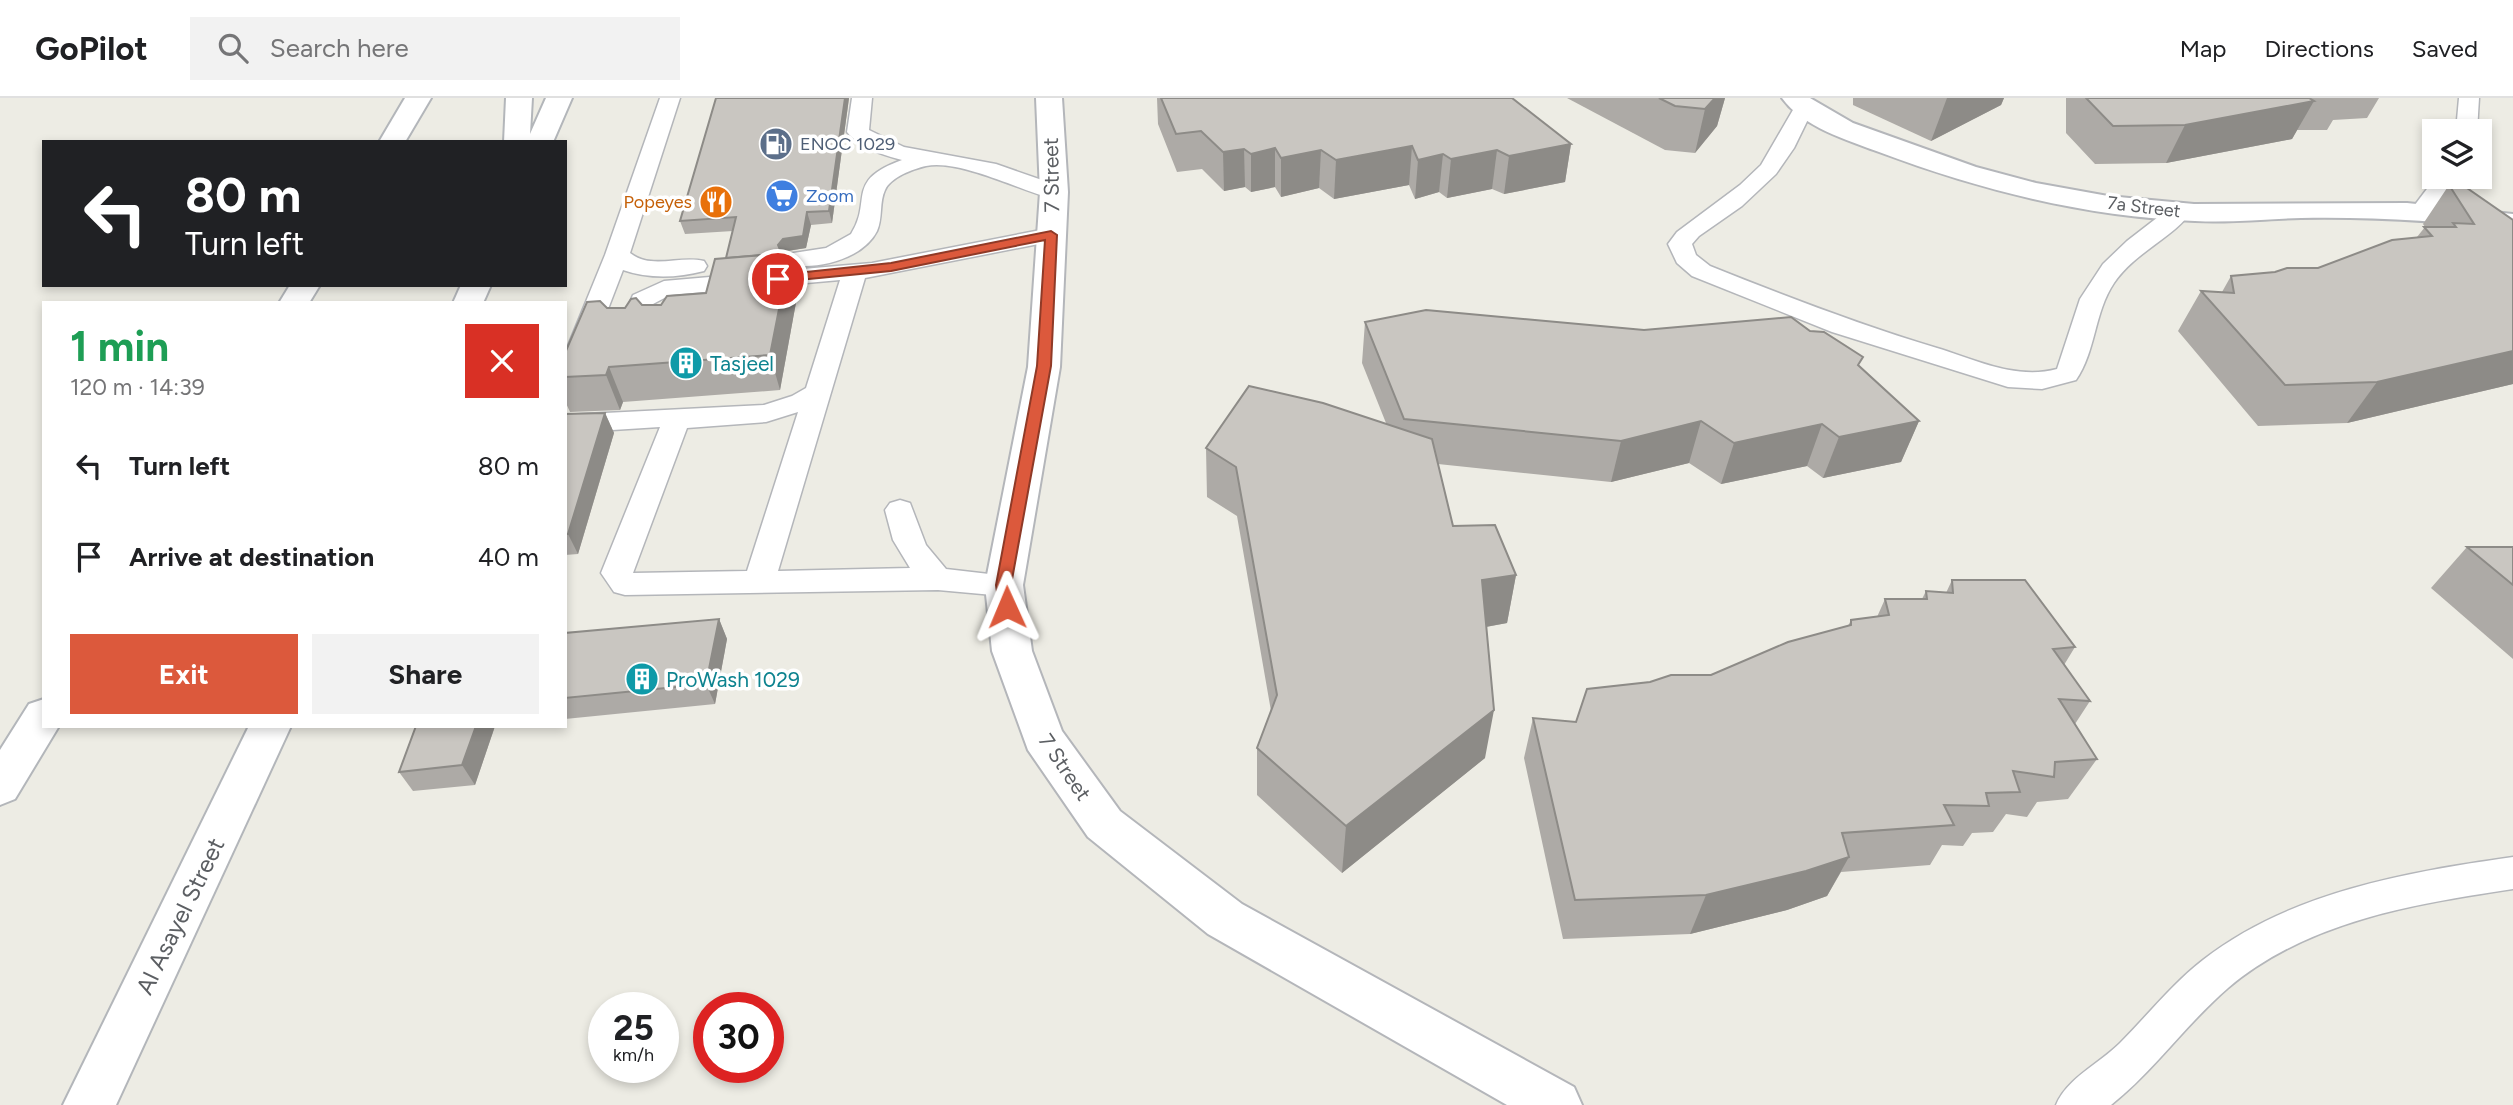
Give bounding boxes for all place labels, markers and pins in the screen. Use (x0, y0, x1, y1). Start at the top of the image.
fuel station icon: ENOC 1029 (757, 125, 795, 163)
place label: ENOC 1029 (800, 133, 895, 155)
supermarket icon: Zoom (763, 177, 801, 215)
restaurant icon: Popeyes (697, 183, 735, 221)
place label: Zoom (806, 185, 854, 207)
place label: Popeyes (624, 191, 692, 213)
pin (748, 249, 808, 309)
building icon: Tasjeel (667, 344, 705, 382)
place label: Tasjeel (710, 351, 774, 376)
building icon: ProWash 1029 (623, 660, 661, 698)
place label: ProWash 1029 (666, 667, 800, 692)

